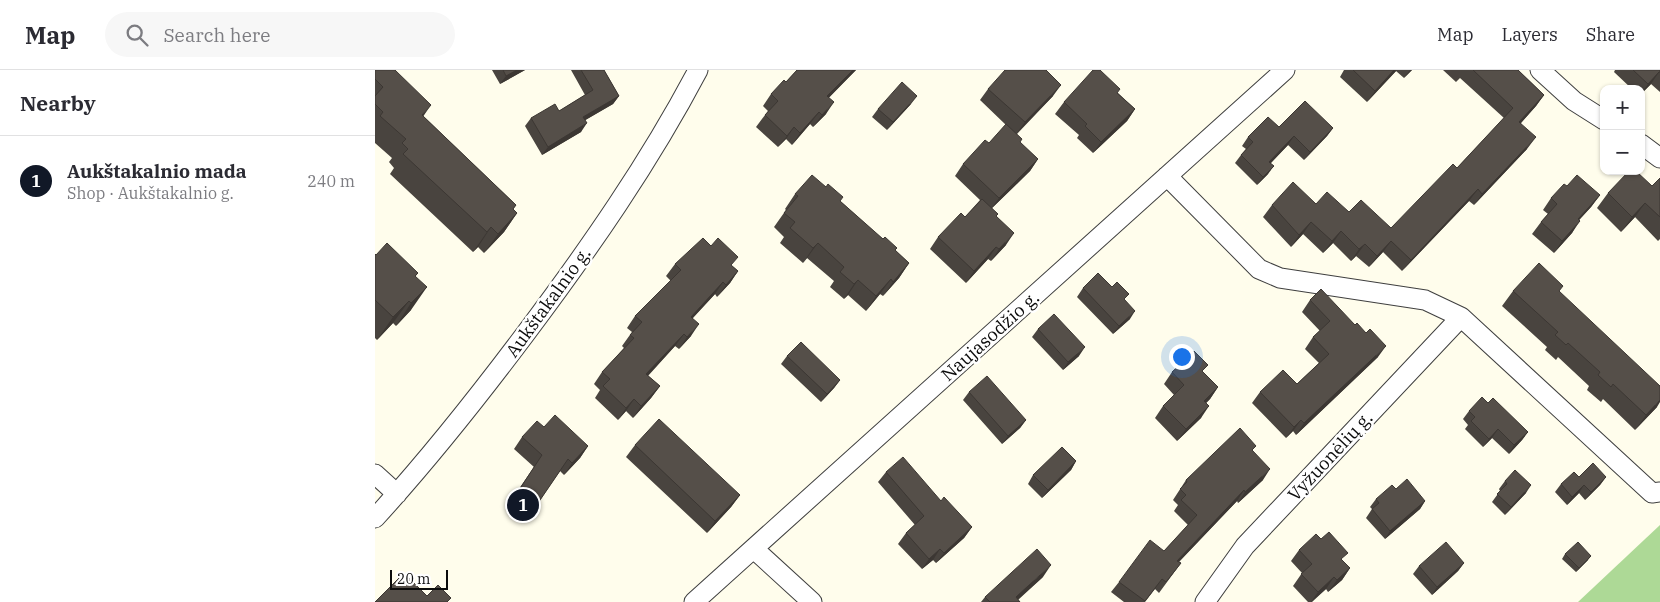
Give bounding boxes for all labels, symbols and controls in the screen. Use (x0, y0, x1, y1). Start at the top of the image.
search box (105, 12, 455, 57)
text: Map (25, 19, 75, 51)
icon: search (123, 21, 151, 49)
text: Search here (163, 23, 270, 47)
text: Map (1437, 23, 1474, 46)
text: Layers (1502, 23, 1558, 46)
text: Share (1586, 23, 1635, 46)
map controls (1600, 85, 1645, 175)
button: + (1600, 85, 1645, 130)
text: Nearby (20, 89, 96, 117)
button: − (1600, 130, 1645, 175)
text: Aukštakalnio mada (67, 159, 247, 183)
text: 1 (31, 171, 41, 191)
text: 240 m (307, 171, 355, 191)
text: Shop · Aukštakalnio g. (67, 183, 234, 203)
street label: Aukštakalnio g. (500, 242, 596, 362)
street label: Naujasodžio g. (936, 286, 1044, 386)
your location (1169, 344, 1195, 370)
street label: Vyžuonėlių g. (1283, 406, 1377, 506)
pin: 1 (507, 486, 539, 524)
scale bar (390, 567, 447, 590)
text: 20 m (397, 570, 430, 588)

